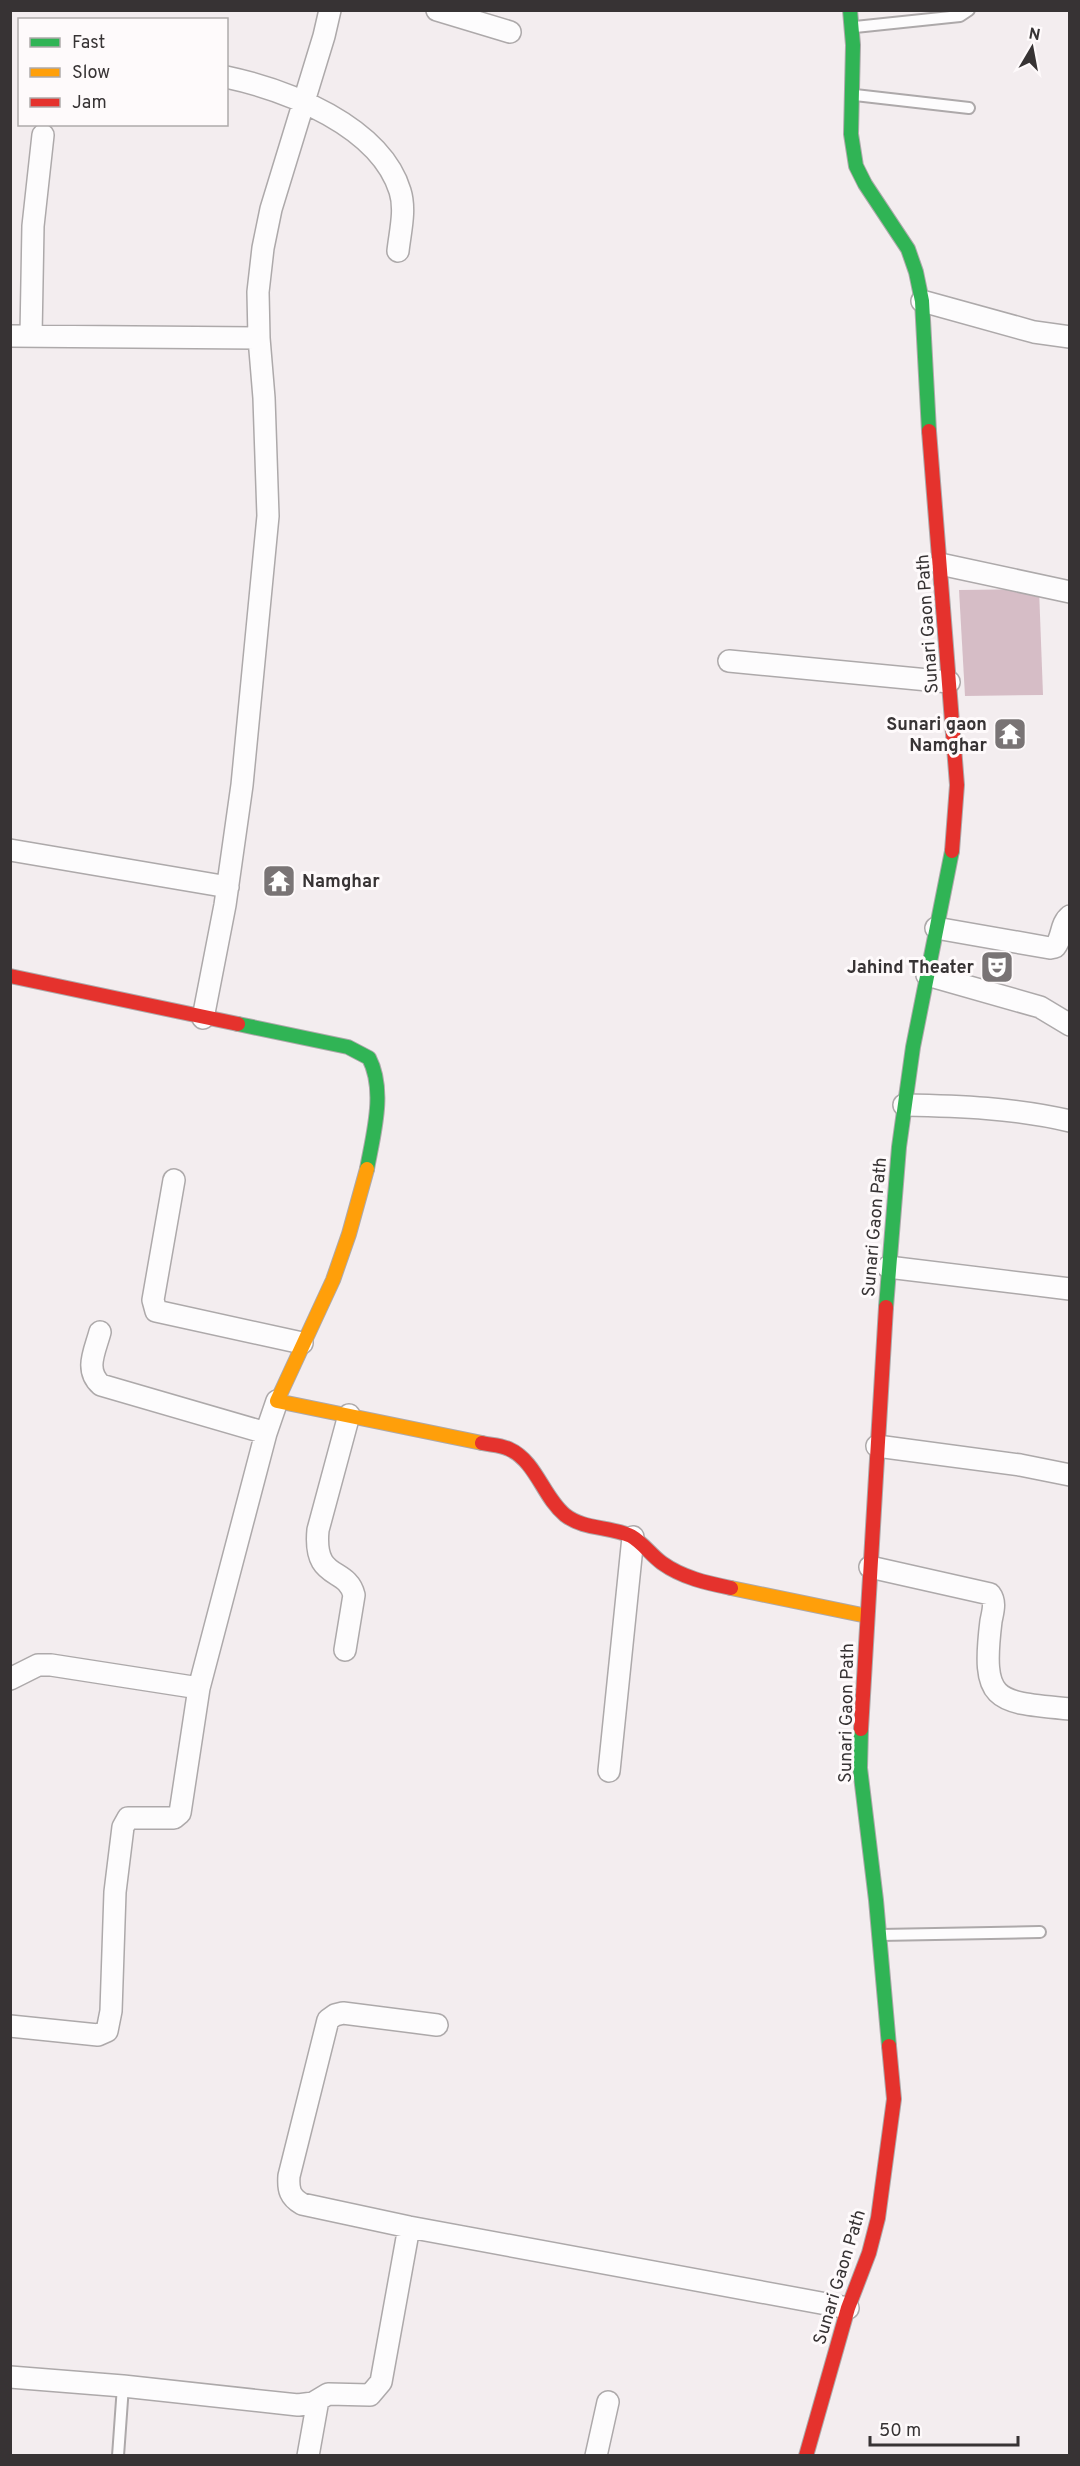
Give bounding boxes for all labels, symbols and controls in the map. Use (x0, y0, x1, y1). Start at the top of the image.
legend (18, 18, 228, 126)
north arrow (1002, 18, 1062, 78)
text: N (1027, 24, 1042, 46)
text: Fast (72, 32, 105, 55)
text: Slow (72, 62, 110, 85)
text: Jam (72, 92, 107, 115)
street label: Sunari Gaon Path (912, 553, 945, 694)
place label: Sunari gaon Namghar (886, 714, 987, 758)
temple icon: Sunari gaon Namghar (992, 716, 1028, 752)
temple icon: Namghar (261, 863, 297, 899)
place label: Namghar (302, 871, 380, 894)
theatre icon: Jahind Theater (979, 949, 1015, 985)
place label: Jahind Theater (847, 957, 974, 980)
street label: Sunari Gaon Path (858, 1156, 893, 1298)
street label: Sunari Gaon Path (835, 1643, 860, 1783)
street label: Sunari Gaon Path (809, 2207, 872, 2348)
scale bar (870, 2409, 1018, 2447)
text: 50 m (879, 2420, 921, 2443)

